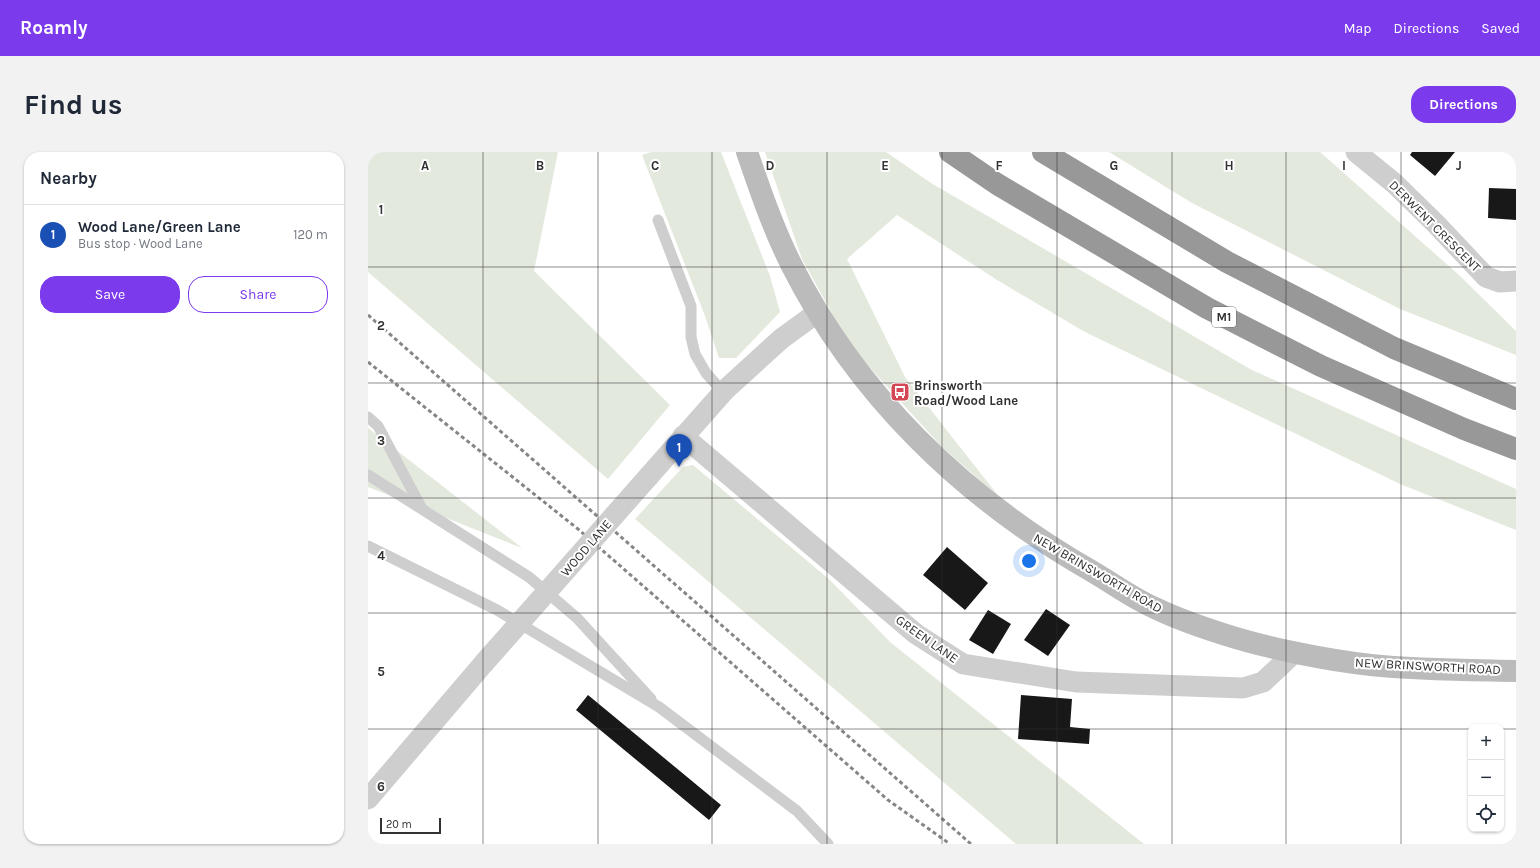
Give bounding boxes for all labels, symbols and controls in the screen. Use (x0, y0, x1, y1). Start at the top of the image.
text: Roamly (20, 17, 87, 39)
text: Map (1344, 20, 1372, 37)
text: Directions (1394, 20, 1459, 37)
text: Saved (1481, 20, 1520, 37)
button: Directions (1411, 86, 1516, 123)
text: Find us (24, 88, 123, 121)
text: A (421, 158, 429, 173)
text: B (536, 158, 544, 173)
text: C (651, 158, 659, 173)
text: D (766, 158, 775, 173)
text: E (881, 158, 889, 173)
text: F (995, 158, 1003, 173)
text: G (1110, 158, 1118, 173)
text: H (1224, 158, 1234, 173)
text: I (1342, 158, 1346, 173)
text: J (1456, 158, 1462, 173)
text: Nearby (40, 168, 97, 188)
street label: DERWENT CRESCENT (1386, 177, 1484, 275)
text: 1 (379, 202, 383, 217)
text: Wood Lane/Green Lane (78, 218, 241, 236)
text: 1 (51, 227, 55, 242)
text: 120 m (293, 227, 328, 242)
text: Bus stop · Wood Lane (78, 236, 203, 251)
button: Save (40, 276, 180, 313)
button: Share (188, 276, 328, 313)
road number: M1 (1212, 307, 1236, 327)
text: 2 (377, 318, 385, 333)
place label: Brinsworth Road/Wood Lane (914, 378, 1018, 408)
bus stop icon: Brinsworth Road/Wood Lane (889, 381, 911, 403)
text: 3 (377, 433, 385, 448)
pin: 1 (666, 434, 692, 467)
street label: WOOD LANE (557, 517, 615, 579)
street label: NEW BRINSWORTH ROAD (1031, 530, 1165, 616)
text: 4 (377, 548, 385, 563)
your location (1019, 551, 1039, 571)
street label: GREEN LANE (893, 612, 961, 666)
street label: NEW BRINSWORTH ROAD (1355, 655, 1501, 677)
text: 5 (377, 664, 385, 679)
map controls (1468, 724, 1504, 832)
button: + (1468, 724, 1504, 760)
button: − (1468, 760, 1504, 796)
text: 6 (377, 779, 385, 794)
button: locate (1468, 796, 1504, 832)
scale bar (380, 816, 441, 835)
text: 20 m (386, 818, 412, 831)

